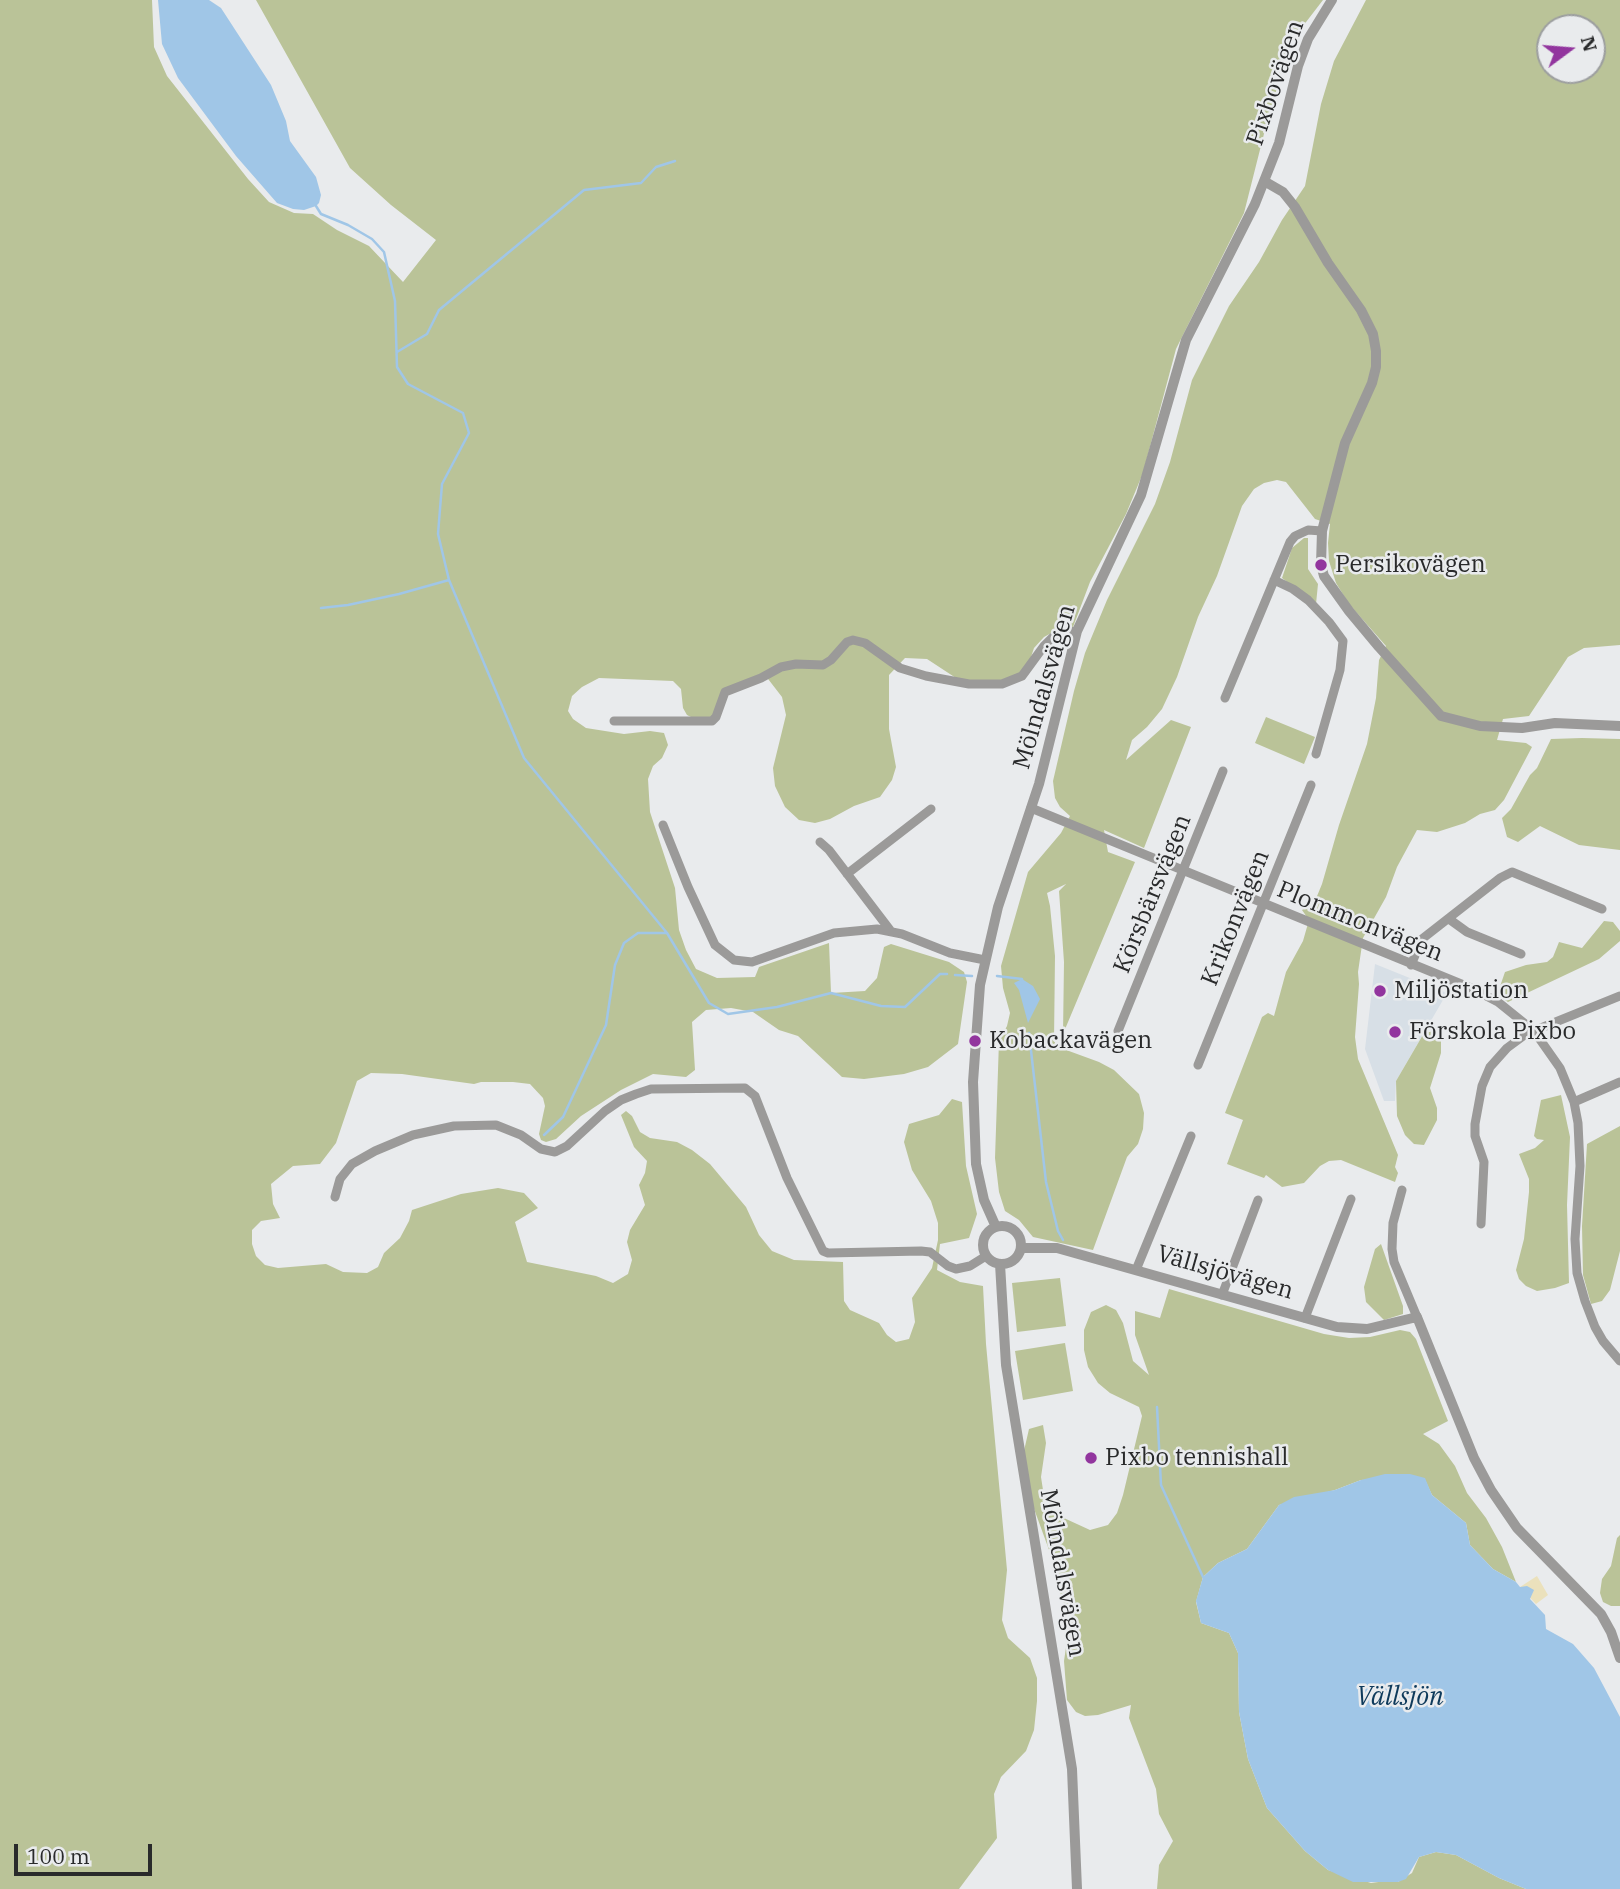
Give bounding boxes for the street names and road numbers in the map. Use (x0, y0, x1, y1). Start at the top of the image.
street label: Pixbovägen (1241, 17, 1311, 149)
street label: Mölndalsvägen (1008, 601, 1082, 773)
street label: Körsbärsvägen (1108, 810, 1198, 978)
street label: Krikonvägen (1196, 846, 1276, 990)
street label: Plommonvägen (1273, 876, 1447, 968)
street label: Vällsjövägen (1153, 1240, 1297, 1306)
street label: Mölndalsvägen (1033, 1487, 1091, 1659)

